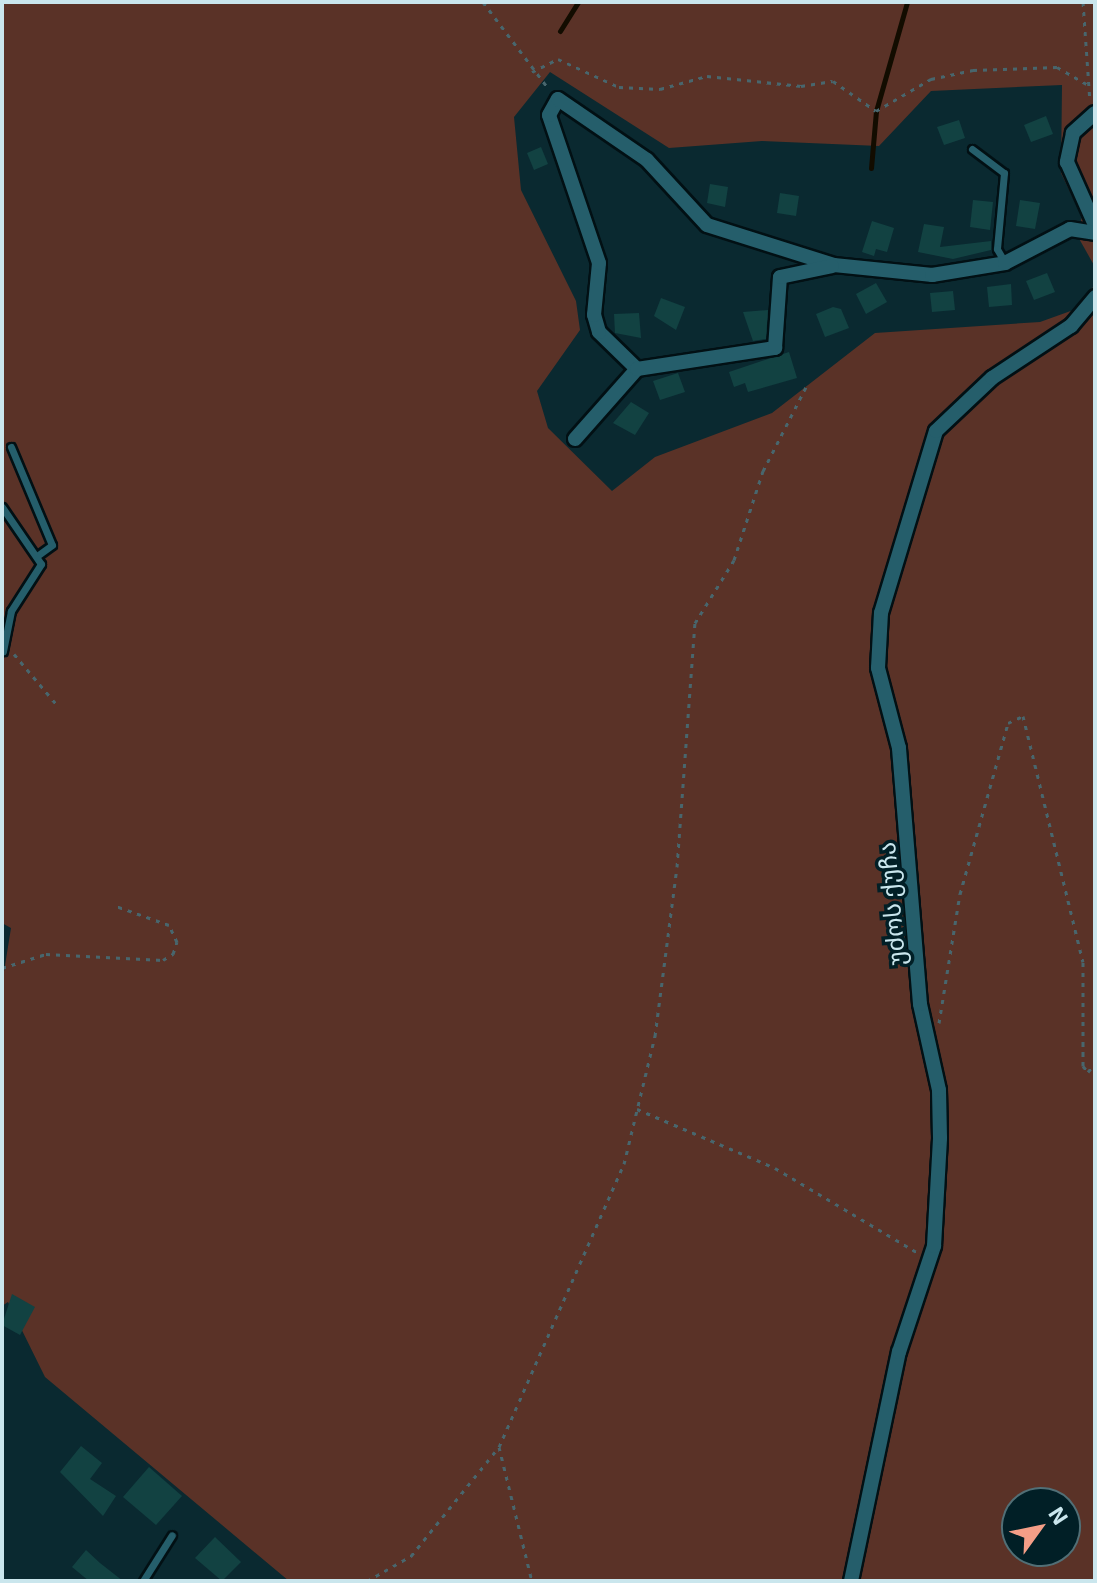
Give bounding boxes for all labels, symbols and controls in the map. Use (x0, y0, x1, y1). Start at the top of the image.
street label: უძოს ქუჩა (871, 841, 911, 967)
north arrow (1001, 1487, 1081, 1567)
text: N (1044, 1501, 1075, 1529)

